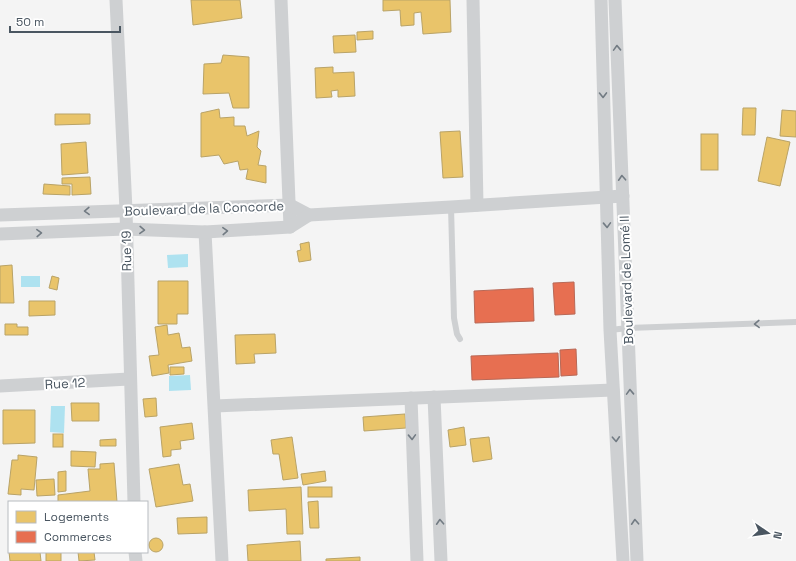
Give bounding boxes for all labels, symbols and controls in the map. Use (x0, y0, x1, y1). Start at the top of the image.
scale bar (10, 8, 120, 34)
text: 50 m (16, 14, 44, 30)
one-way arrow (613, 45, 621, 51)
one-way arrow (599, 92, 608, 98)
one-way arrow (618, 175, 627, 181)
street label: Boulevard de la Concorde (124, 197, 284, 220)
one-way arrow (84, 207, 90, 216)
street label: Boulevard de Lomé II (616, 215, 637, 345)
one-way arrow (603, 222, 611, 228)
one-way arrow (139, 226, 145, 234)
one-way arrow (222, 227, 228, 235)
one-way arrow (36, 228, 42, 237)
street label: Rue 19 (118, 231, 135, 271)
one-way arrow (754, 319, 760, 328)
street label: Rue 12 (44, 374, 86, 393)
one-way arrow (626, 389, 634, 395)
one-way arrow (408, 434, 417, 440)
one-way arrow (611, 436, 620, 442)
legend (8, 501, 148, 553)
text: Logements (44, 509, 109, 525)
north arrow (748, 513, 788, 553)
one-way arrow (435, 519, 444, 525)
one-way arrow (631, 519, 640, 525)
text: Commerces (44, 529, 112, 545)
text: N (770, 530, 785, 540)

